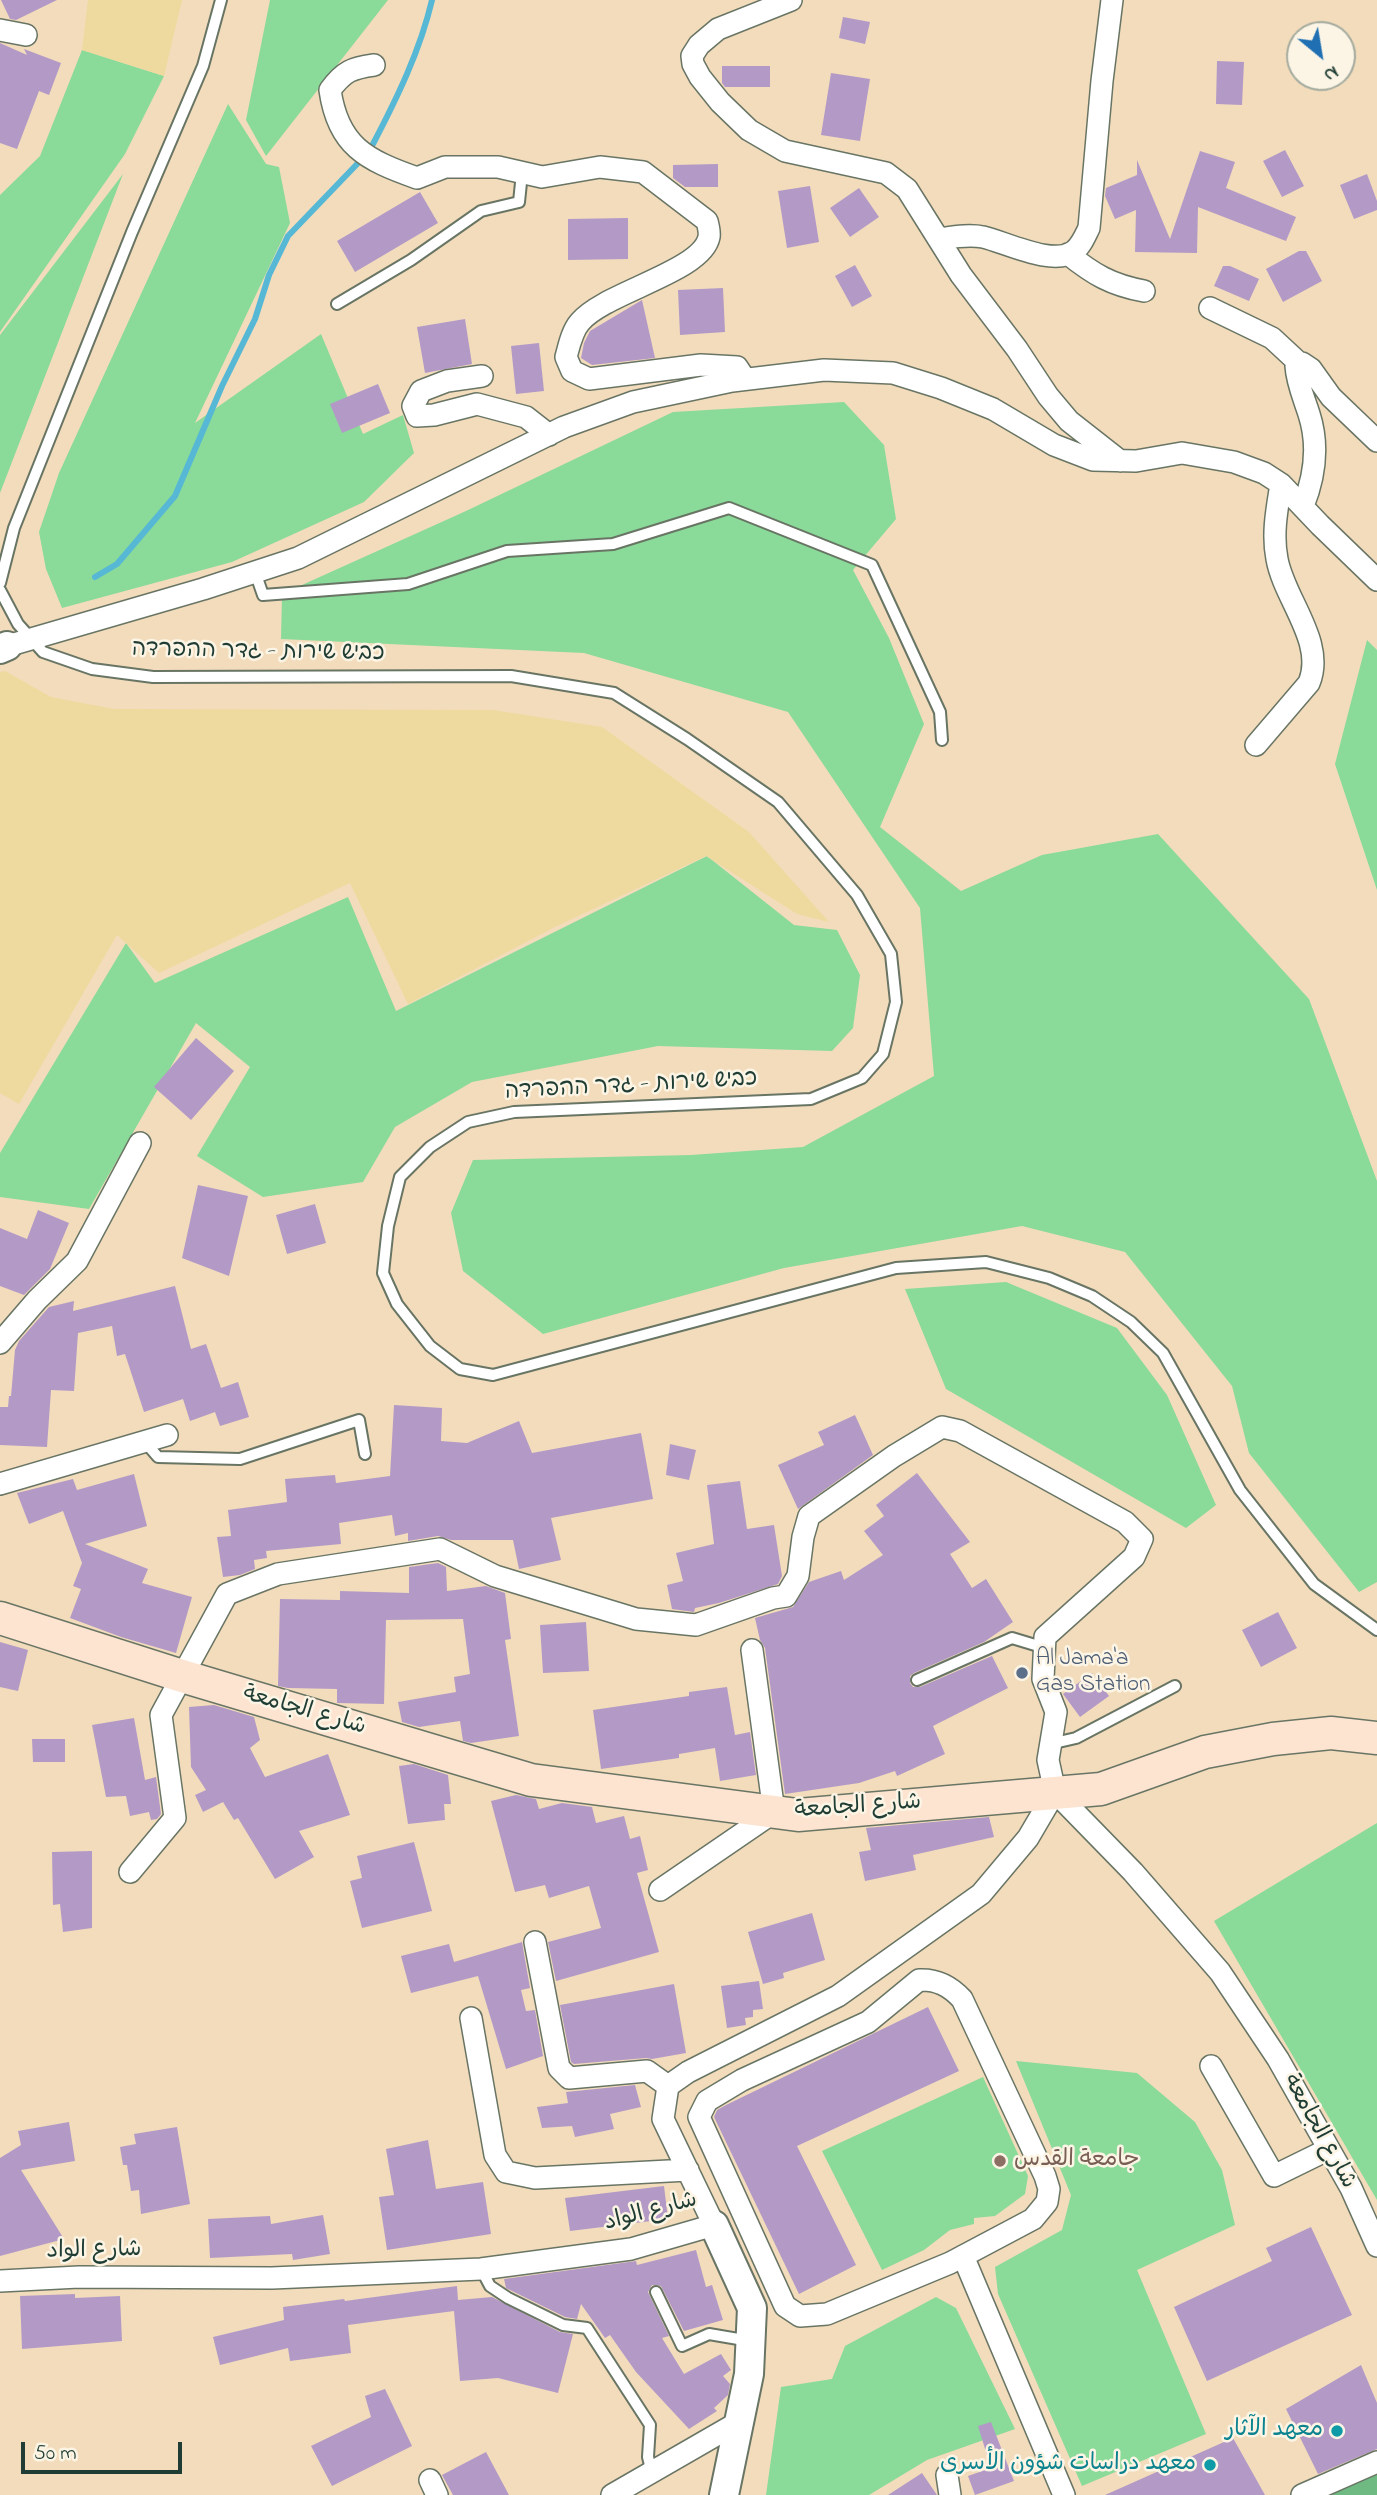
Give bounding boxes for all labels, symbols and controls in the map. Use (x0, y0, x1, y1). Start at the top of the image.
north arrow (1286, 21, 1356, 91)
text: N (1318, 58, 1343, 88)
street label: כביש שירות - גדר ההפרדה (131, 637, 385, 669)
street label: כביש שירות - גדר ההפרדה (504, 1067, 758, 1107)
place label: Al Jama'a Gas Station (1036, 1646, 1150, 1700)
marker: Al Jama'a Gas Station (1014, 1665, 1030, 1681)
street label: شارع الجامعة (239, 1681, 369, 1743)
street label: شارع الجامعة (794, 1790, 922, 1826)
street label: شارع الجامعة (1275, 2070, 1361, 2194)
place label: جامعة القدس (1014, 2147, 1139, 2175)
marker: جامعة القدس (992, 2153, 1008, 2169)
street label: شارع الواد (601, 2187, 701, 2239)
street label: شارع الواد (46, 2237, 142, 2267)
place label: معهد الآثار (1225, 2417, 1323, 2445)
marker: معهد الآثار (1329, 2423, 1345, 2439)
scale bar (24, 2428, 186, 2472)
text: 50 m (34, 2439, 77, 2469)
place label: معهد دراسات شؤون الأسرى (940, 2451, 1196, 2479)
marker: معهد دراسات شؤون الأسرى (1202, 2457, 1218, 2473)

